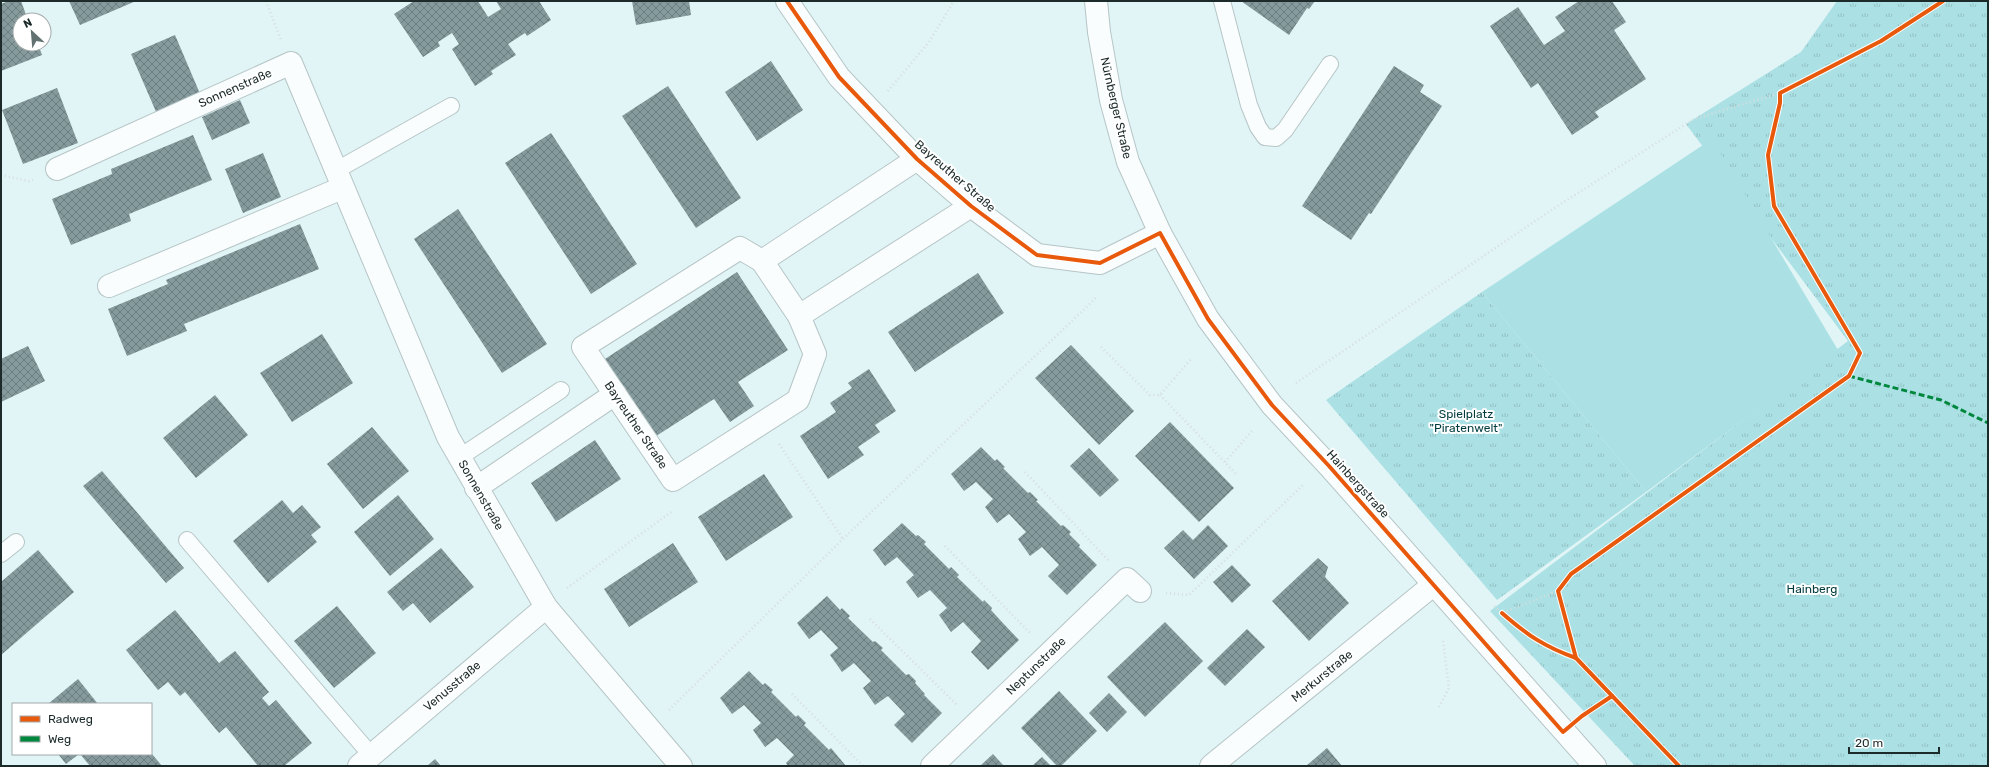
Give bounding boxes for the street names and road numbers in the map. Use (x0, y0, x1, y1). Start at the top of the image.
street label: Nürnberger Straße (1097, 56, 1135, 160)
street label: Sonnenstraße (196, 66, 274, 110)
street label: Bayreuther Straße (912, 137, 998, 215)
street label: Bayreuther Straße (602, 379, 671, 472)
street label: Hainbergstraße (1324, 447, 1392, 521)
street label: Sonnenstraße (455, 457, 507, 533)
street label: Neptunstraße (1003, 634, 1069, 698)
street label: Merkurstraße (1289, 647, 1356, 705)
street label: Venusstraße (421, 658, 484, 714)

